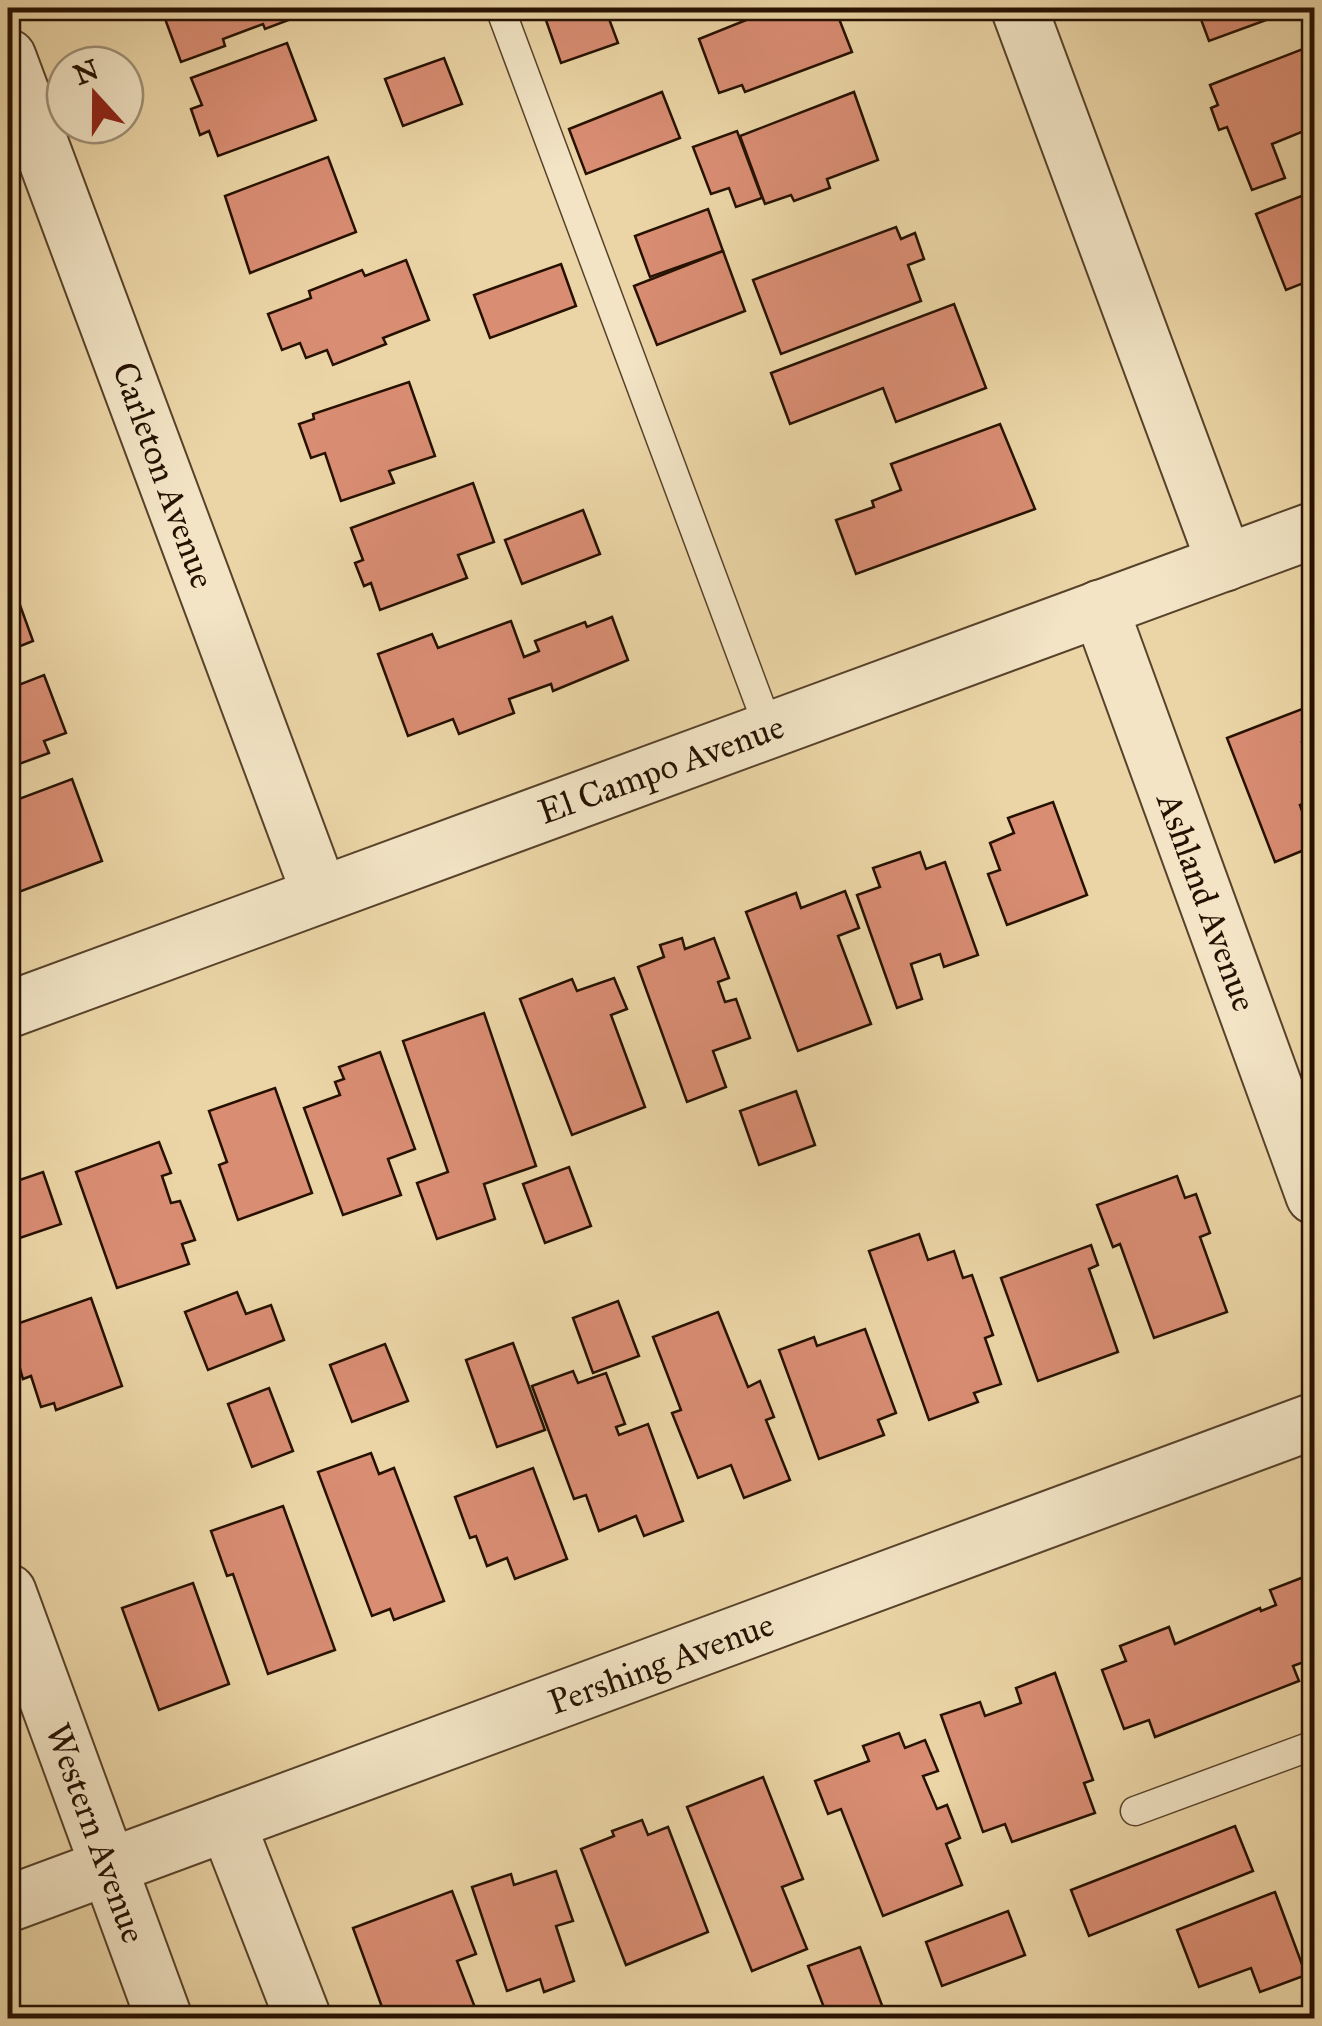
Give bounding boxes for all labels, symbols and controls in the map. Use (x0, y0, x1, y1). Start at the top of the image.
north arrow (45, 45, 145, 145)
text: N (69, 51, 104, 93)
street label: Carleton Avenue (103, 356, 224, 594)
street label: El Campo Avenue (533, 705, 790, 834)
street label: Ashland Avenue (1146, 785, 1266, 1017)
street label: Pershing Avenue (543, 1603, 780, 1724)
street label: Western Avenue (36, 1717, 155, 1949)

